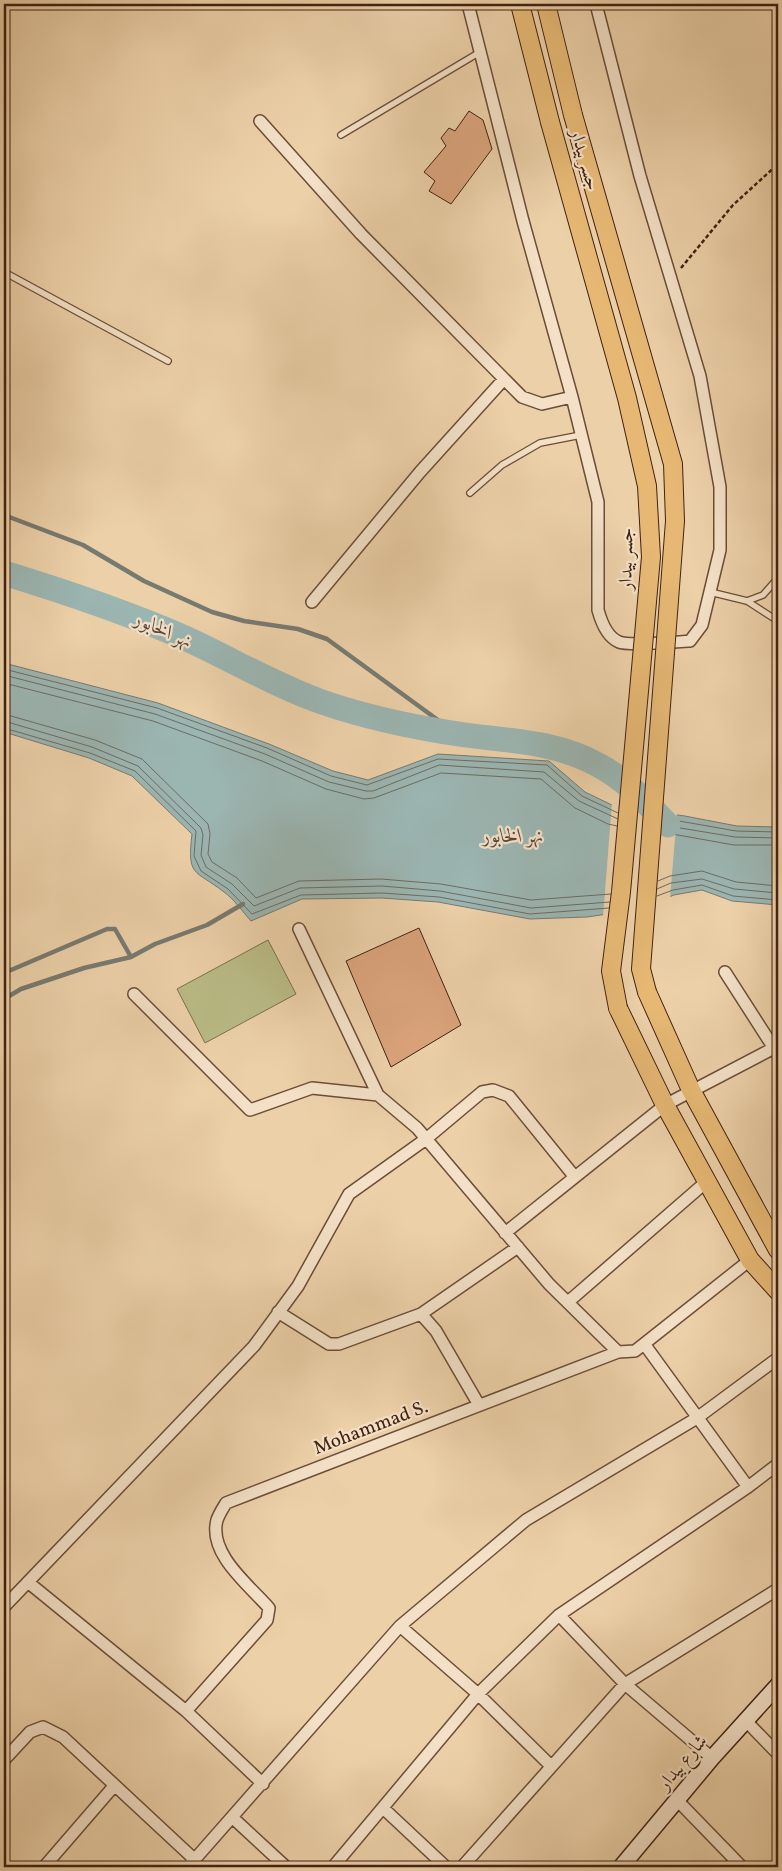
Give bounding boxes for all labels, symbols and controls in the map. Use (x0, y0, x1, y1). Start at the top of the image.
street label: جسر بيدار (562, 124, 605, 194)
street label: جسر بيدار (613, 528, 641, 592)
water label: نهر الخابور (127, 605, 197, 656)
water label: نهر الخابور (480, 823, 544, 851)
street label: Mohammad S. (310, 1394, 432, 1462)
street label: شارع بيدار (651, 1730, 715, 1799)

